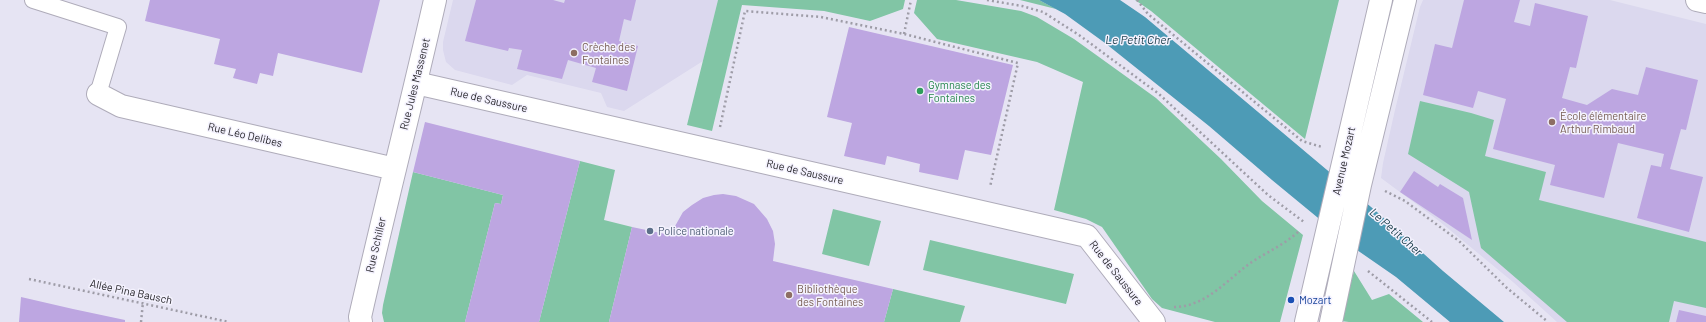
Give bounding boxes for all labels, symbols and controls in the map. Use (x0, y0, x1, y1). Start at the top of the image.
water label: Le Petit Cher (1105, 33, 1171, 47)
street label: Rue Jules Massenet (397, 37, 433, 131)
place label: Crèche des Fontaines (582, 40, 635, 66)
marker: Crèche des Fontaines (569, 48, 579, 58)
place label: Gymnase des Fontaines (928, 78, 991, 104)
street label: Rue de Saussure (449, 85, 529, 115)
marker: Gymnase des Fontaines (915, 86, 925, 96)
place label: École élémentaire Arthur Rimbaud (1560, 109, 1646, 135)
marker: École élémentaire Arthur Rimbaud (1547, 117, 1557, 127)
street label: Rue Léo Delibes (207, 120, 283, 150)
street label: Avenue Mozart (1330, 126, 1358, 196)
street label: Rue de Saussure (765, 157, 845, 187)
water label: Le Petit Cher (1367, 205, 1425, 259)
street label: Rue Schiller (363, 216, 389, 274)
place label: Police nationale (658, 224, 734, 238)
marker: Police nationale (645, 226, 655, 236)
street label: Rue de Saussure (1087, 238, 1145, 308)
street label: Allée Pina Bausch (89, 277, 173, 307)
place label: Bibliothèque des Fontaines (797, 282, 863, 308)
marker: Bibliothèque des Fontaines (784, 290, 794, 300)
place label: Mozart (1299, 293, 1332, 307)
marker: Mozart (1286, 295, 1296, 305)

